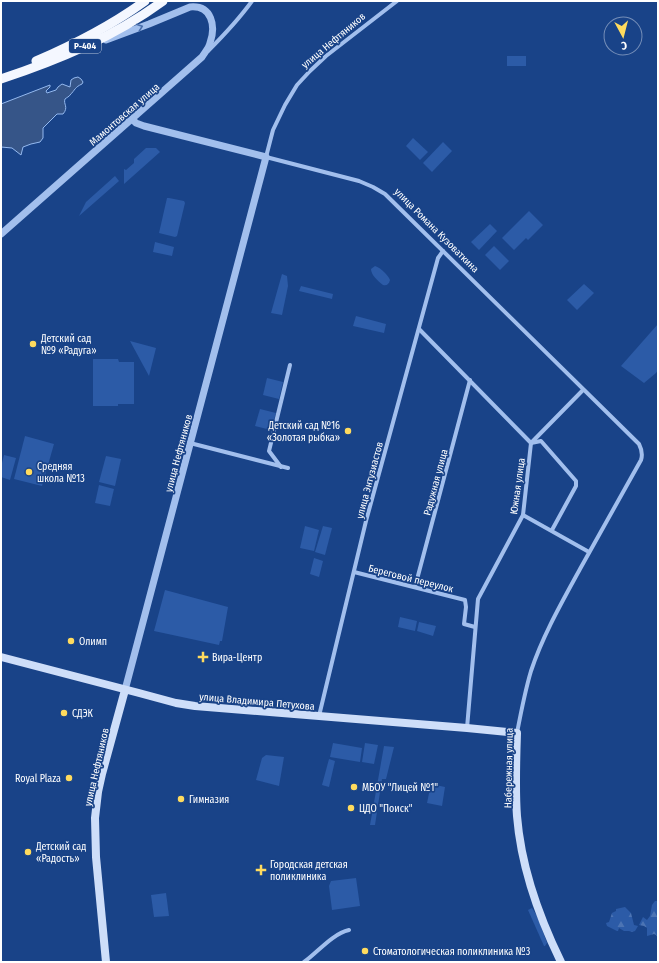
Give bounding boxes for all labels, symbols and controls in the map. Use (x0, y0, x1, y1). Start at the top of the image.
street label: улица Нефтяников (299, 10, 368, 71)
north arrow (603, 16, 643, 56)
one-way arrow (136, 24, 143, 32)
road number: Р-404 (69, 39, 101, 53)
text: С (620, 39, 628, 52)
street label: Мамонтовская улица (87, 81, 162, 148)
street label: улица Романа Кузоваткина (392, 186, 481, 275)
place label: Детский сад №9 «Радуга» (40, 333, 97, 357)
marker: Детский сад №9 «Радуга» (28, 339, 38, 349)
street label: улица Нефтяников (163, 413, 195, 493)
place label: Детский сад №16 «Золотая рыбка» (267, 420, 340, 444)
marker: Детский сад №16 «Золотая рыбка» (343, 426, 353, 436)
street label: улица Энтузиастов (354, 440, 386, 520)
street label: Радужная улица (421, 448, 451, 517)
street label: Южная улица (508, 457, 528, 515)
place label: Средняя школа №13 (37, 461, 85, 485)
marker: Средняя школа №13 (24, 467, 34, 477)
street label: Береговой переулок (367, 563, 455, 595)
marker: Олимп (66, 636, 76, 646)
place label: Олимп (79, 636, 107, 648)
marker: Вира-Центр (197, 651, 209, 663)
place label: Вира-Центр (212, 652, 262, 664)
street label: улица Владимира Петухова (199, 691, 315, 713)
marker: СДЭК (59, 708, 69, 718)
place label: СДЭК (72, 708, 93, 720)
street label: улица Нефтяников (82, 727, 112, 808)
street label: Набережная улица (502, 728, 516, 808)
place label: Royal Plaza (15, 773, 61, 785)
marker: Royal Plaza (64, 773, 74, 783)
marker: МБОУ "Лицей №1" (349, 782, 359, 792)
place label: МБОУ "Лицей №1" (362, 782, 438, 794)
marker: Гимназия (176, 794, 186, 804)
place label: Гимназия (189, 794, 229, 806)
marker: ЦДО "Поиск" (346, 803, 356, 813)
place label: ЦДО "Поиск" (359, 803, 413, 815)
place label: Детский сад «Радость» (35, 841, 86, 865)
marker: Детский сад «Радость» (23, 847, 33, 857)
place label: Городская детская поликлиника (270, 859, 348, 883)
marker: Городская детская поликлиника (255, 864, 267, 876)
marker: Стоматологическая поликлиника №3 (360, 946, 370, 956)
place label: Стоматологическая поликлиника №3 (373, 946, 531, 958)

